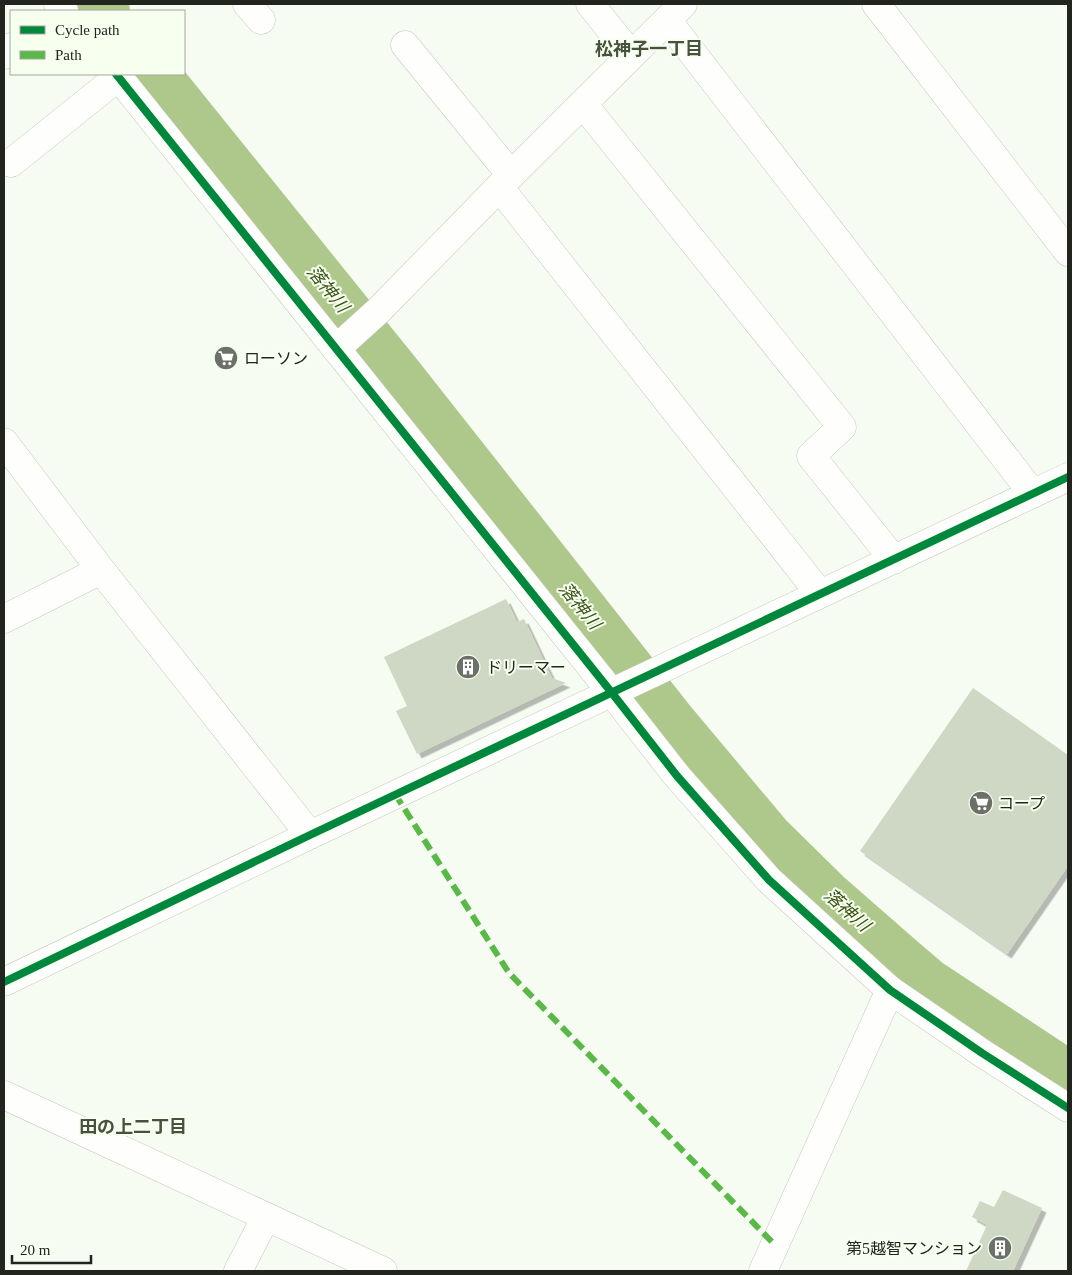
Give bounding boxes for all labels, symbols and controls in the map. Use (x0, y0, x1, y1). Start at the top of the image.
legend (10, 10, 185, 75)
text: Cycle path (55, 22, 120, 38)
district label: 松神子一丁目 (595, 39, 703, 59)
text: Path (55, 47, 82, 63)
water label: 落神川 (303, 262, 354, 318)
supermarket icon: ローソン (213, 345, 239, 371)
place label: ローソン (244, 350, 308, 367)
water label: 落神川 (555, 579, 606, 635)
building icon: ドリーマー (455, 654, 481, 680)
place label: ドリーマー (486, 659, 566, 676)
supermarket icon: コープ (968, 790, 994, 816)
place label: コープ (998, 795, 1045, 812)
water label: 落神川 (820, 885, 875, 937)
district label: 田の上二丁目 (79, 1117, 187, 1137)
scale bar (12, 1232, 91, 1264)
building icon: 第5越智マンション (987, 1235, 1013, 1261)
place label: 第5越智マンション (846, 1240, 982, 1257)
text: 20 m (20, 1242, 51, 1258)

